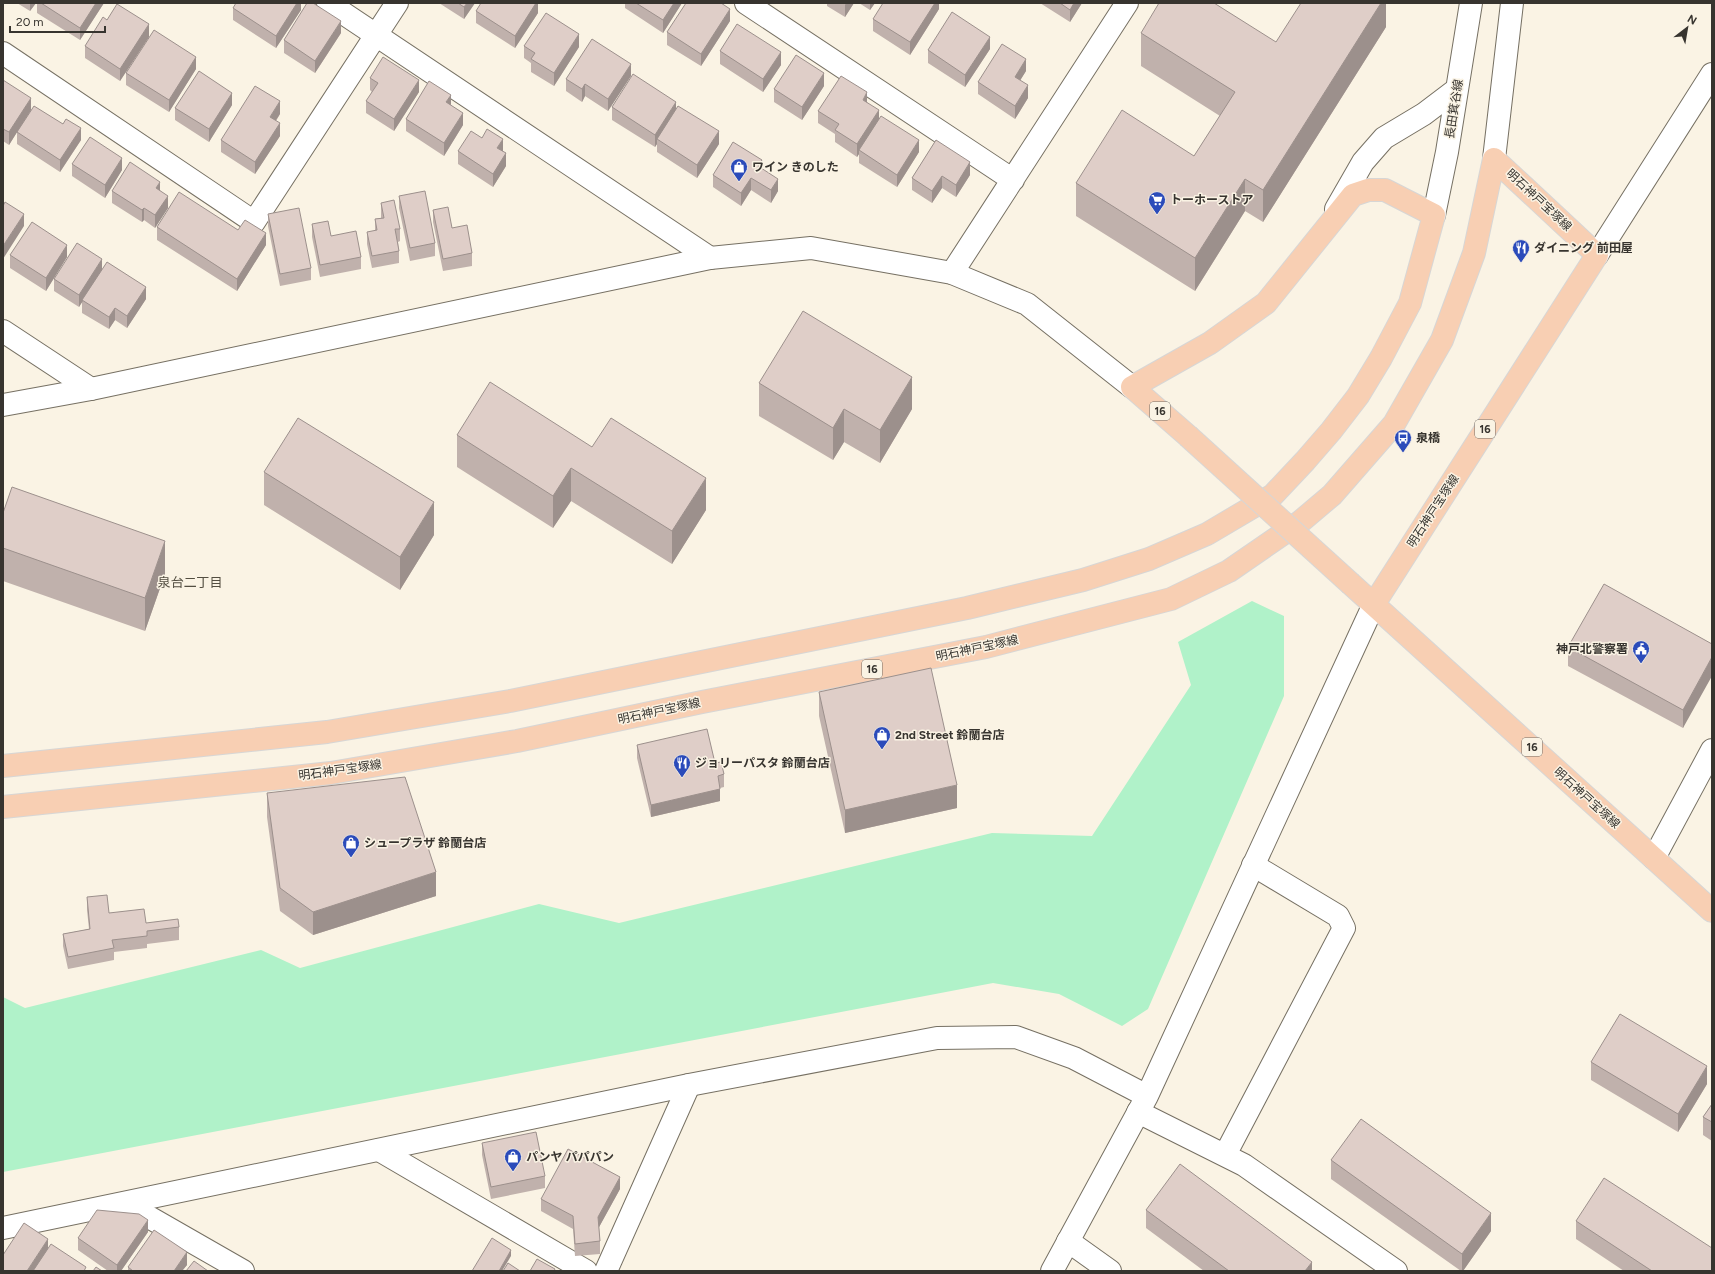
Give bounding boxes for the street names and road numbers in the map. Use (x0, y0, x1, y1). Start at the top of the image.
street label: 長田箕谷線 (1442, 78, 1466, 140)
street label: 明石神戸宝塚線 (1504, 166, 1574, 234)
road number: 16 (1150, 402, 1170, 420)
road number: 16 (1475, 420, 1495, 438)
street label: 明石神戸宝塚線 (1404, 472, 1462, 550)
street label: 明石神戸宝塚線 (934, 632, 1020, 664)
road number: 16 (862, 660, 882, 678)
street label: 明石神戸宝塚線 (616, 695, 702, 727)
road number: 16 (1522, 738, 1542, 756)
street label: 明石神戸宝塚線 (297, 757, 383, 783)
street label: 明石神戸宝塚線 (1551, 765, 1623, 831)

